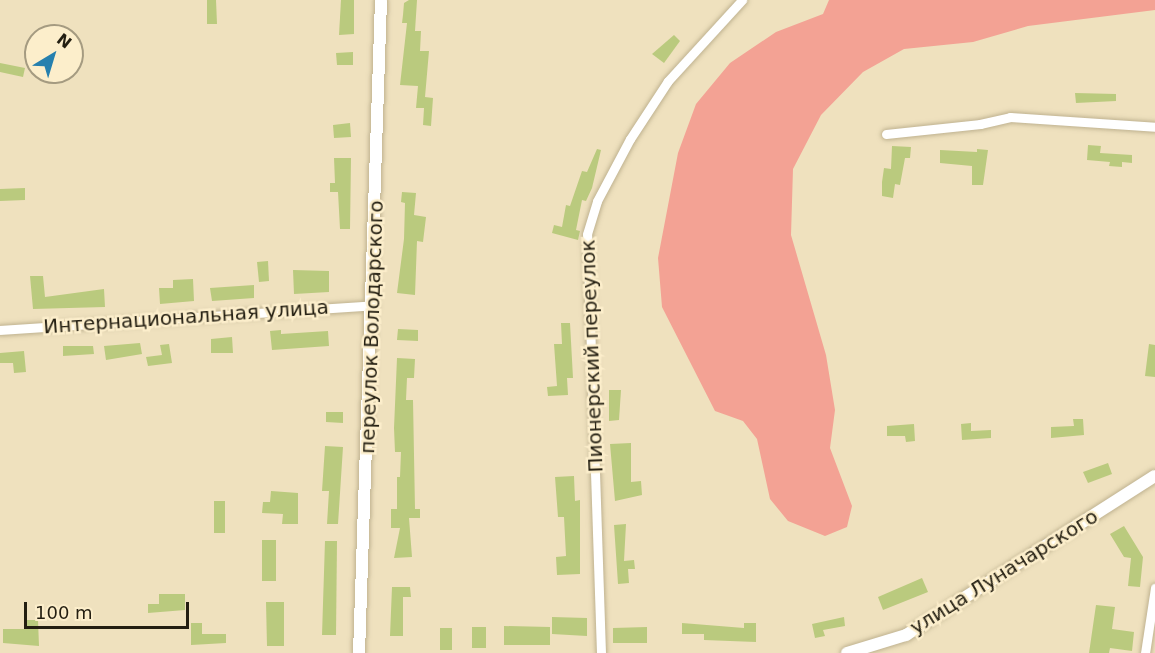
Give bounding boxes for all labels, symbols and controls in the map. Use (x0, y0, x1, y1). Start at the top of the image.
north arrow (24, 24, 84, 84)
text: N (53, 29, 75, 53)
street label: переулок Володарского (356, 200, 388, 454)
street label: Пионерский переулок (576, 239, 608, 473)
street label: Интернациональная улица (43, 295, 329, 339)
street label: улица Луначарского (906, 504, 1102, 640)
scale bar (27, 590, 192, 628)
text: 100 m (35, 602, 93, 623)

